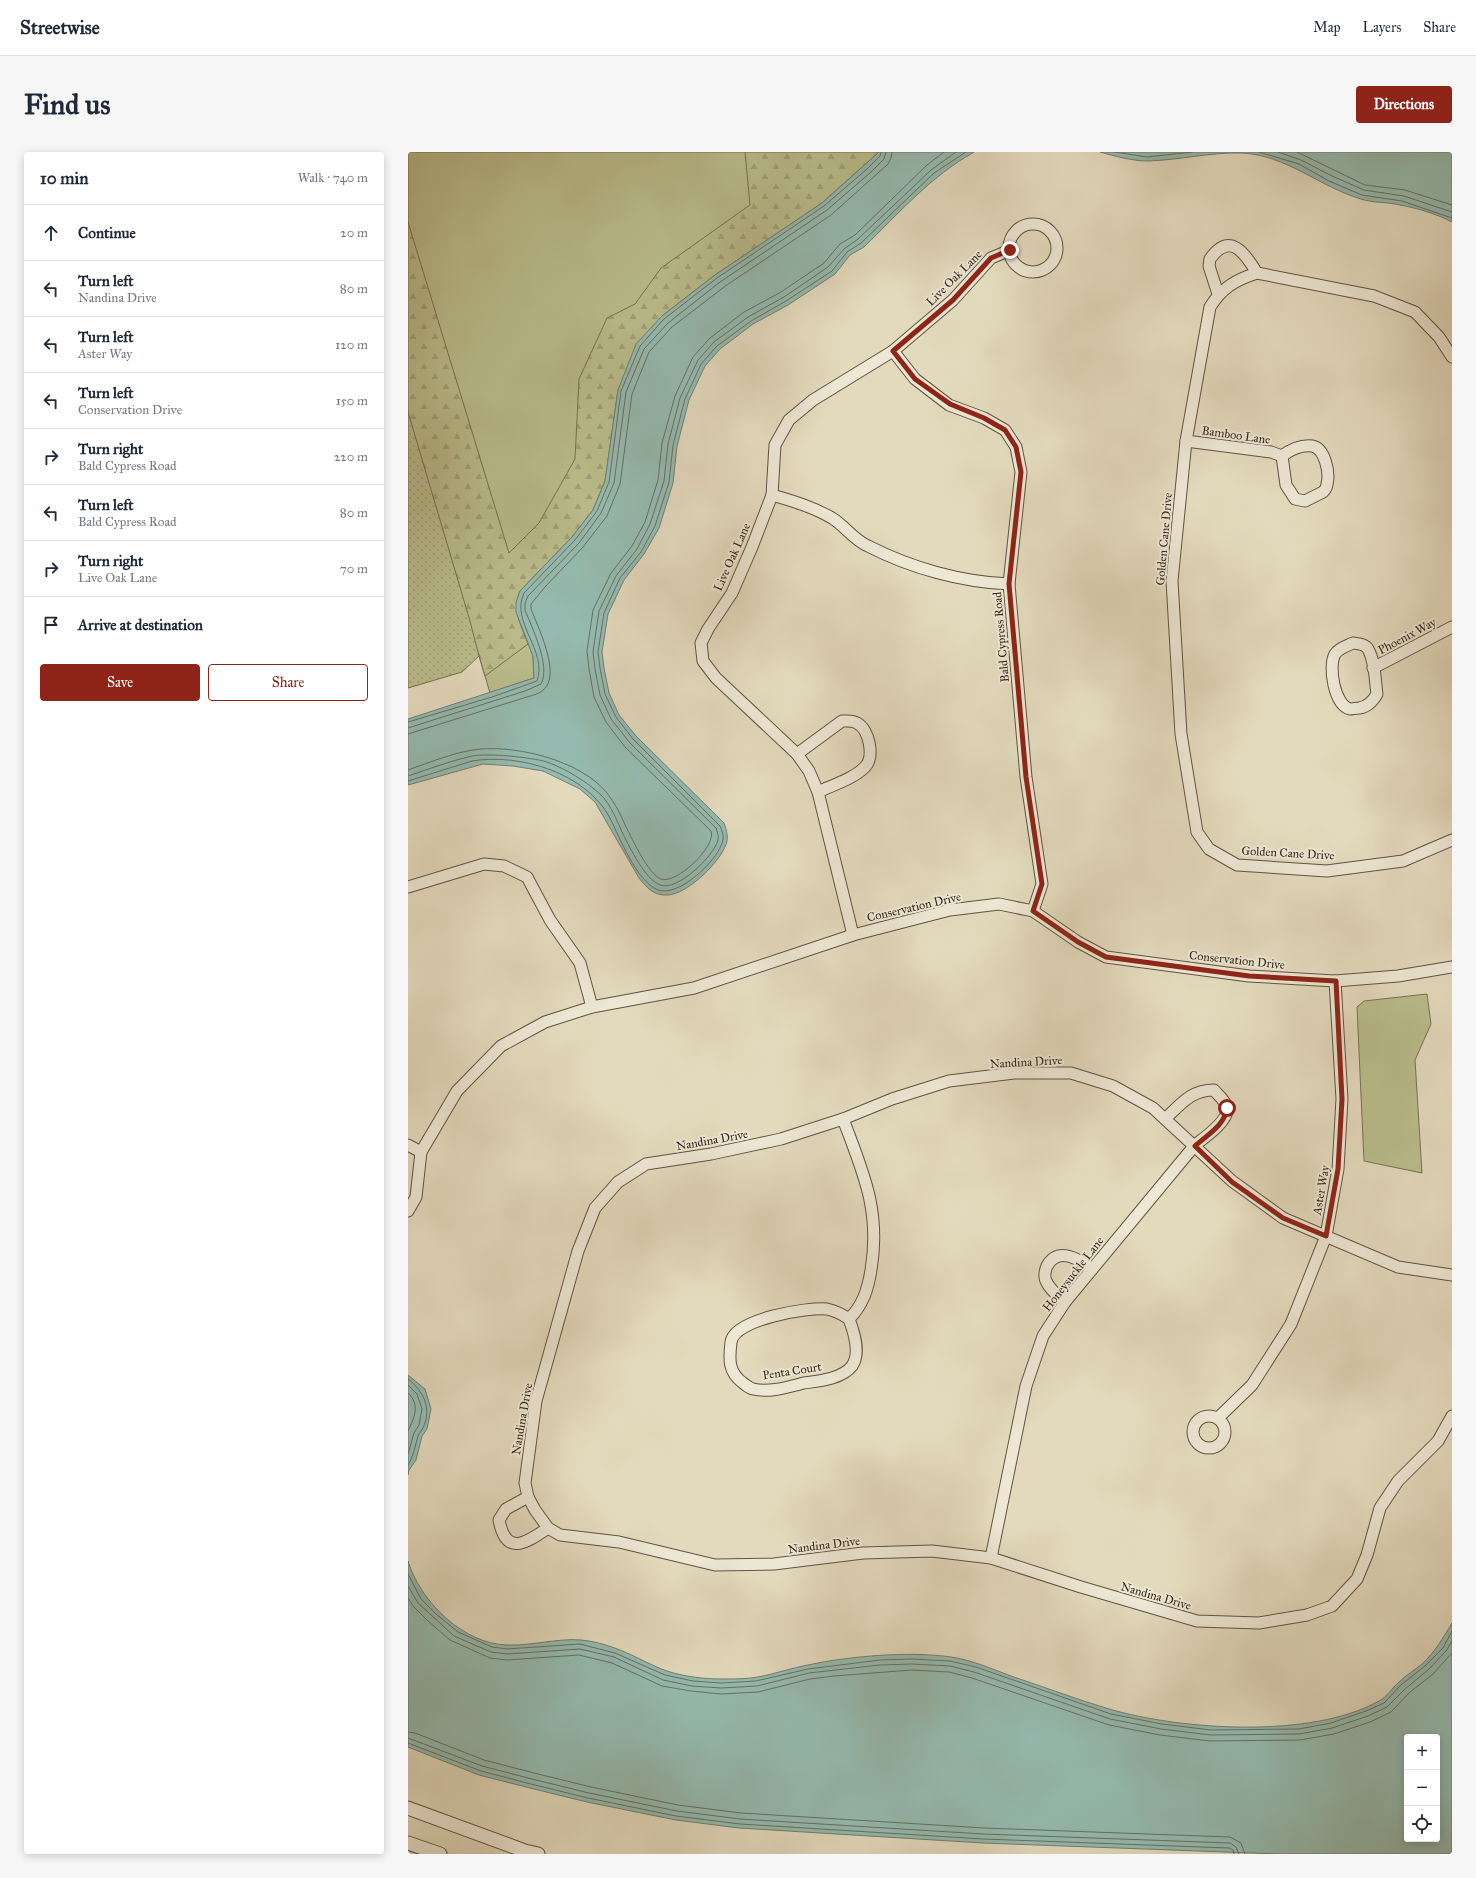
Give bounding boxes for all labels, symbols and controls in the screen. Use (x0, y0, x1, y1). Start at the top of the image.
text: Streetwise (20, 16, 100, 39)
text: Map (1313, 19, 1341, 36)
text: Layers (1363, 19, 1401, 36)
text: Share (1423, 19, 1456, 36)
button: Directions (1356, 86, 1452, 123)
text: Find us (24, 87, 110, 122)
text: 10 min (40, 168, 88, 189)
text: Walk · 740 m (298, 170, 368, 186)
icon: ahead (40, 222, 62, 244)
text: Continue (78, 224, 136, 242)
text: 20 m (340, 225, 368, 241)
route end (1001, 241, 1019, 259)
street label: Live Oak Lane (923, 247, 985, 309)
text: Turn left (78, 272, 134, 290)
icon: left (40, 278, 62, 300)
text: 80 m (340, 281, 368, 297)
text: Nandina Drive (78, 290, 157, 306)
text: Turn left (78, 328, 134, 346)
icon: left (40, 334, 62, 356)
text: 120 m (335, 337, 368, 353)
text: Aster Way (78, 346, 132, 362)
text: Turn left (78, 384, 134, 402)
icon: left (40, 390, 62, 412)
text: 150 m (336, 393, 368, 409)
text: Conservation Drive (78, 402, 182, 418)
street label: Bamboo Lane (1201, 423, 1271, 447)
text: Turn right (78, 440, 143, 458)
icon: right (40, 446, 62, 468)
text: 220 m (334, 449, 368, 465)
text: Bald Cypress Road (78, 458, 176, 474)
street label: Golden Cane Drive (1153, 492, 1175, 586)
text: Turn left (78, 496, 134, 514)
icon: left (40, 502, 62, 524)
text: 80 m (340, 505, 368, 521)
text: Bald Cypress Road (78, 514, 176, 530)
street label: Live Oak Lane (711, 521, 753, 593)
text: Turn right (78, 552, 143, 570)
icon: right (40, 558, 62, 580)
text: 70 m (340, 561, 368, 577)
text: Live Oak Lane (78, 570, 157, 586)
street label: Bald Cypress Road (990, 591, 1012, 683)
icon: arrive (40, 614, 62, 636)
street label: Phoenix Way (1376, 615, 1439, 657)
text: Arrive at destination (78, 616, 203, 634)
button: Save (40, 664, 200, 701)
button: Share (208, 664, 368, 701)
street label: Golden Cane Drive (1241, 844, 1335, 862)
street label: Conservation Drive (866, 889, 962, 925)
street label: Conservation Drive (1188, 948, 1286, 972)
street label: Nandina Drive (989, 1053, 1063, 1071)
route start (1218, 1099, 1236, 1117)
street label: Nandina Drive (675, 1127, 749, 1153)
street label: Aster Way (1310, 1164, 1332, 1217)
street label: Honeysuckle Lane (1039, 1234, 1107, 1314)
street label: Penta Court (762, 1359, 823, 1383)
street label: Nandina Drive (509, 1382, 535, 1456)
street label: Nandina Drive (787, 1534, 861, 1556)
street label: Nandina Drive (1119, 1579, 1193, 1613)
map controls (1404, 1734, 1440, 1842)
button: + (1404, 1734, 1440, 1770)
button: − (1404, 1770, 1440, 1806)
button: locate (1404, 1806, 1440, 1842)

